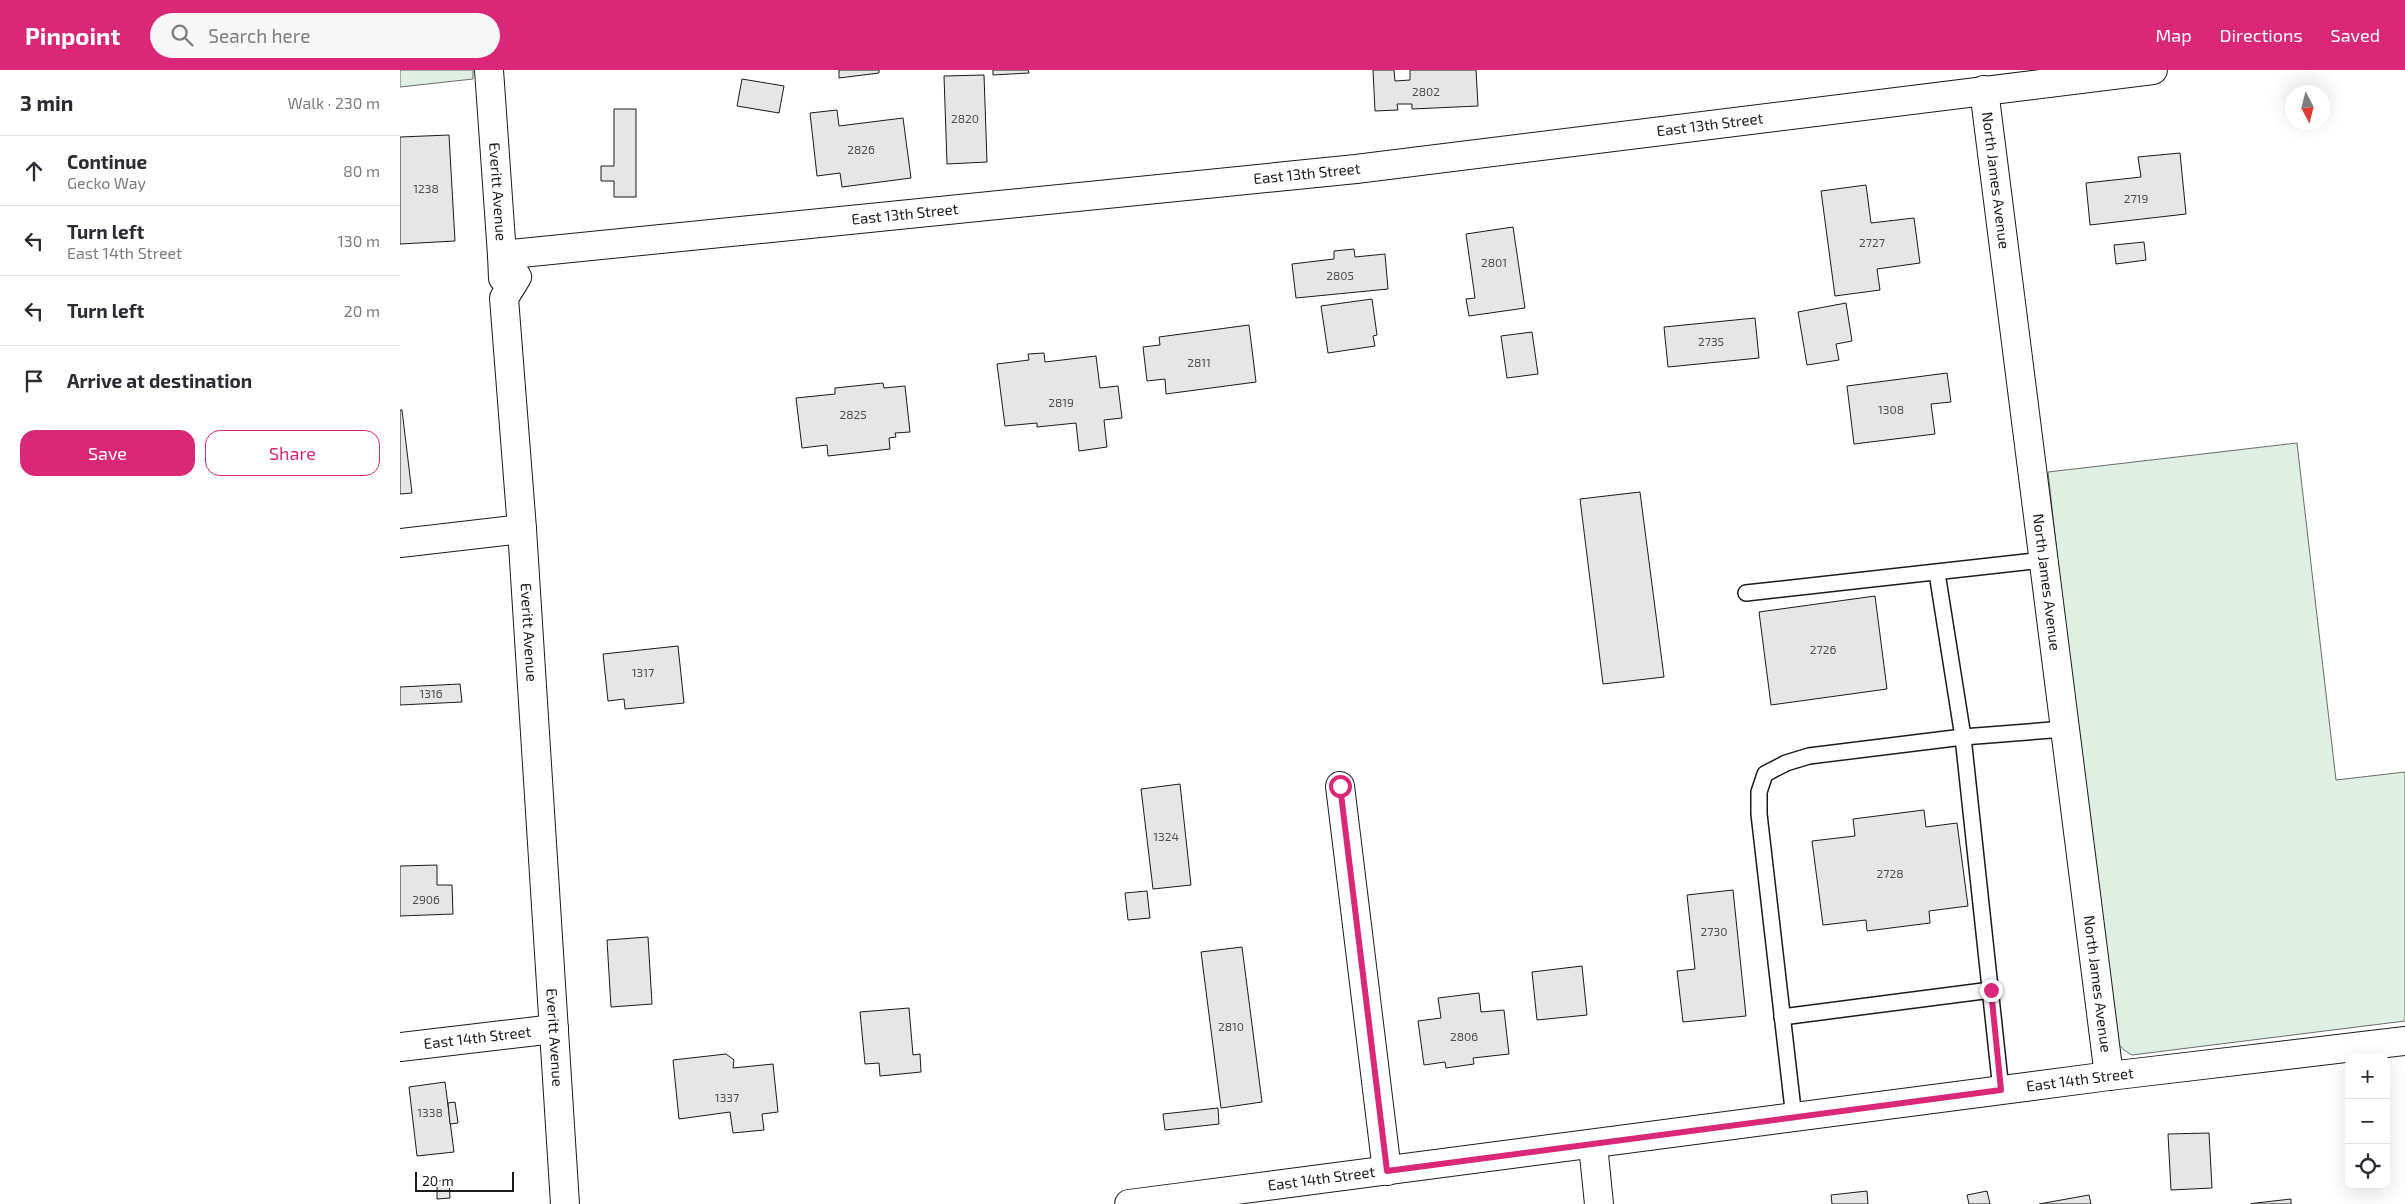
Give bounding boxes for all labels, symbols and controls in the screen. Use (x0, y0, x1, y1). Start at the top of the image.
search box (150, 13, 500, 58)
text: Pinpoint (25, 21, 120, 50)
icon: search (168, 21, 196, 49)
text: Search here (208, 24, 310, 47)
text: Map (2155, 24, 2192, 46)
text: Directions (2220, 24, 2303, 46)
text: Saved (2331, 24, 2380, 46)
house number: 2802 (1412, 84, 1440, 98)
north arrow (2285, 85, 2330, 130)
text: 3 min (20, 90, 73, 115)
text: Walk · 230 m (287, 93, 380, 112)
street label: East 13th Street (1656, 108, 1764, 140)
house number: 2820 (951, 111, 979, 125)
street label: North James Avenue (1979, 111, 2014, 250)
street label: Everitt Avenue (486, 142, 511, 242)
house number: 2826 (847, 142, 875, 156)
text: Continue (67, 150, 147, 173)
icon: ahead (20, 157, 48, 185)
street label: East 13th Street (1253, 159, 1361, 187)
text: 80 m (343, 161, 380, 180)
text: Gecko Way (67, 173, 146, 192)
house number: 1238 (413, 181, 439, 195)
house number: 2719 (2124, 191, 2148, 205)
street label: East 13th Street (851, 199, 959, 228)
text: Turn left (67, 220, 144, 243)
icon: left (20, 227, 48, 255)
text: 130 m (338, 231, 380, 250)
house number: 2727 (1859, 235, 1885, 249)
text: East 14th Street (67, 243, 182, 262)
house number: 2801 (1481, 255, 1507, 269)
house number: 2805 (1326, 268, 1354, 282)
icon: left (20, 297, 48, 325)
text: Turn left (67, 299, 144, 322)
text: 20 m (344, 301, 380, 320)
house number: 2735 (1698, 334, 1724, 348)
house number: 2811 (1187, 355, 1211, 369)
icon: arrive (20, 367, 48, 395)
text: Arrive at destination (67, 369, 252, 392)
house number: 2819 (1048, 395, 1074, 409)
house number: 1308 (1878, 402, 1904, 416)
house number: 2825 (839, 407, 867, 421)
button: Save (20, 430, 195, 476)
button: Share (205, 430, 380, 476)
street label: North James Avenue (2030, 512, 2065, 652)
street label: Everitt Avenue (517, 582, 542, 682)
house number: 2726 (1810, 642, 1836, 656)
house number: 1317 (632, 665, 654, 679)
house number: 1316 (419, 686, 443, 700)
route start (1329, 775, 1352, 798)
house number: 1324 (1153, 829, 1179, 843)
house number: 2728 (1877, 866, 1903, 880)
house number: 2906 (412, 892, 440, 906)
street label: North James Avenue (2081, 914, 2116, 1053)
house number: 2730 (1701, 924, 1727, 938)
route end (1980, 979, 2003, 1002)
street label: Everitt Avenue (543, 988, 568, 1087)
house number: 2810 (1218, 1019, 1244, 1033)
street label: East 14th Street (423, 1022, 532, 1052)
house number: 2806 (1450, 1029, 1478, 1043)
map controls (2345, 1054, 2390, 1189)
button: + (2345, 1054, 2390, 1099)
street label: East 14th Street (2025, 1063, 2135, 1095)
house number: 1337 (715, 1090, 739, 1104)
button: − (2345, 1099, 2390, 1144)
house number: 1338 (417, 1105, 443, 1119)
button: locate (2345, 1144, 2390, 1189)
street label: East 14th Street (1266, 1162, 1376, 1194)
scale bar (415, 1169, 514, 1192)
text: 20 m (422, 1172, 454, 1189)

